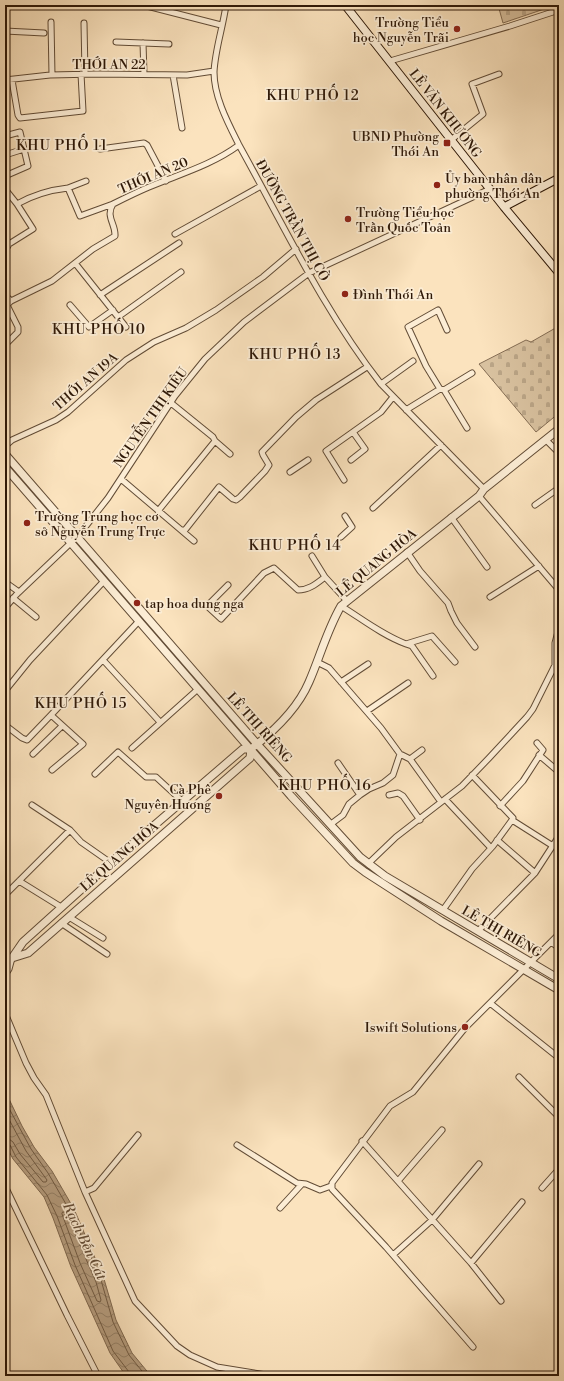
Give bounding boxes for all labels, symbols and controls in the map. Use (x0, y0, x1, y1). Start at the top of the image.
place label: Trường Tiểu học Nguyễn Trãi (353, 15, 450, 46)
marker: Trường Tiểu học Nguyễn Trãi (452, 24, 462, 34)
street label: THỚI AN 22 (72, 56, 146, 73)
street label: LÊ VĂN KHƯƠNG (406, 66, 486, 161)
district label: KHU PHỐ 12 (266, 83, 360, 105)
place label: UBND Phường Thới An (352, 129, 439, 160)
district label: KHU PHỐ 11 (16, 133, 108, 155)
marker: UBND Phường Thới An (442, 138, 452, 148)
street label: THỚI AN 20 (116, 153, 191, 198)
street label: ĐƯỜNG TRẦN THỊ CỜ (252, 156, 334, 284)
place label: Ủy ban nhân dân phường Thới An (445, 170, 542, 202)
marker: Ủy ban nhân dân phường Thới An (432, 180, 442, 190)
place label: Trường Tiểu học Trần Quốc Toản (356, 205, 455, 236)
marker: Trường Tiểu học Trần Quốc Toản (343, 214, 353, 224)
place label: Đình Thới An (353, 287, 433, 303)
marker: Đình Thới An (340, 289, 350, 299)
district label: KHU PHỐ 10 (52, 317, 146, 339)
district label: KHU PHỐ 13 (248, 342, 342, 364)
street label: THỚI AN 19A (49, 348, 122, 414)
street label: NGUYỄN THỊ KIÊU (108, 362, 192, 471)
place label: Trường Trung học cơ sở Nguyễn Trung Trực (35, 509, 166, 540)
marker: Trường Trung học cơ sở Nguyễn Trung Trực (22, 518, 32, 528)
street label: LÊ QUANG HÒA (333, 524, 421, 600)
district label: KHU PHỐ 14 (248, 533, 342, 555)
place label: tap hoa dung nga (145, 596, 244, 612)
marker: tap hoa dung nga (132, 598, 142, 608)
street label: LÊ THỊ RIÊNG (223, 688, 296, 767)
district label: KHU PHỐ 15 (35, 691, 128, 713)
district label: KHU PHỐ 16 (278, 773, 372, 795)
place label: Cà Phê Nguyên Hương (124, 782, 211, 813)
marker: Cà Phê Nguyên Hương (214, 791, 224, 801)
street label: LÊ QUANG HÒA (77, 817, 163, 895)
street label: LÊ THỊ RIÊNG (459, 902, 545, 961)
place label: Iswift Solutions (365, 1020, 457, 1036)
marker: Iswift Solutions (460, 1022, 470, 1032)
water label: Rạch Bến Cát (58, 1199, 110, 1283)

